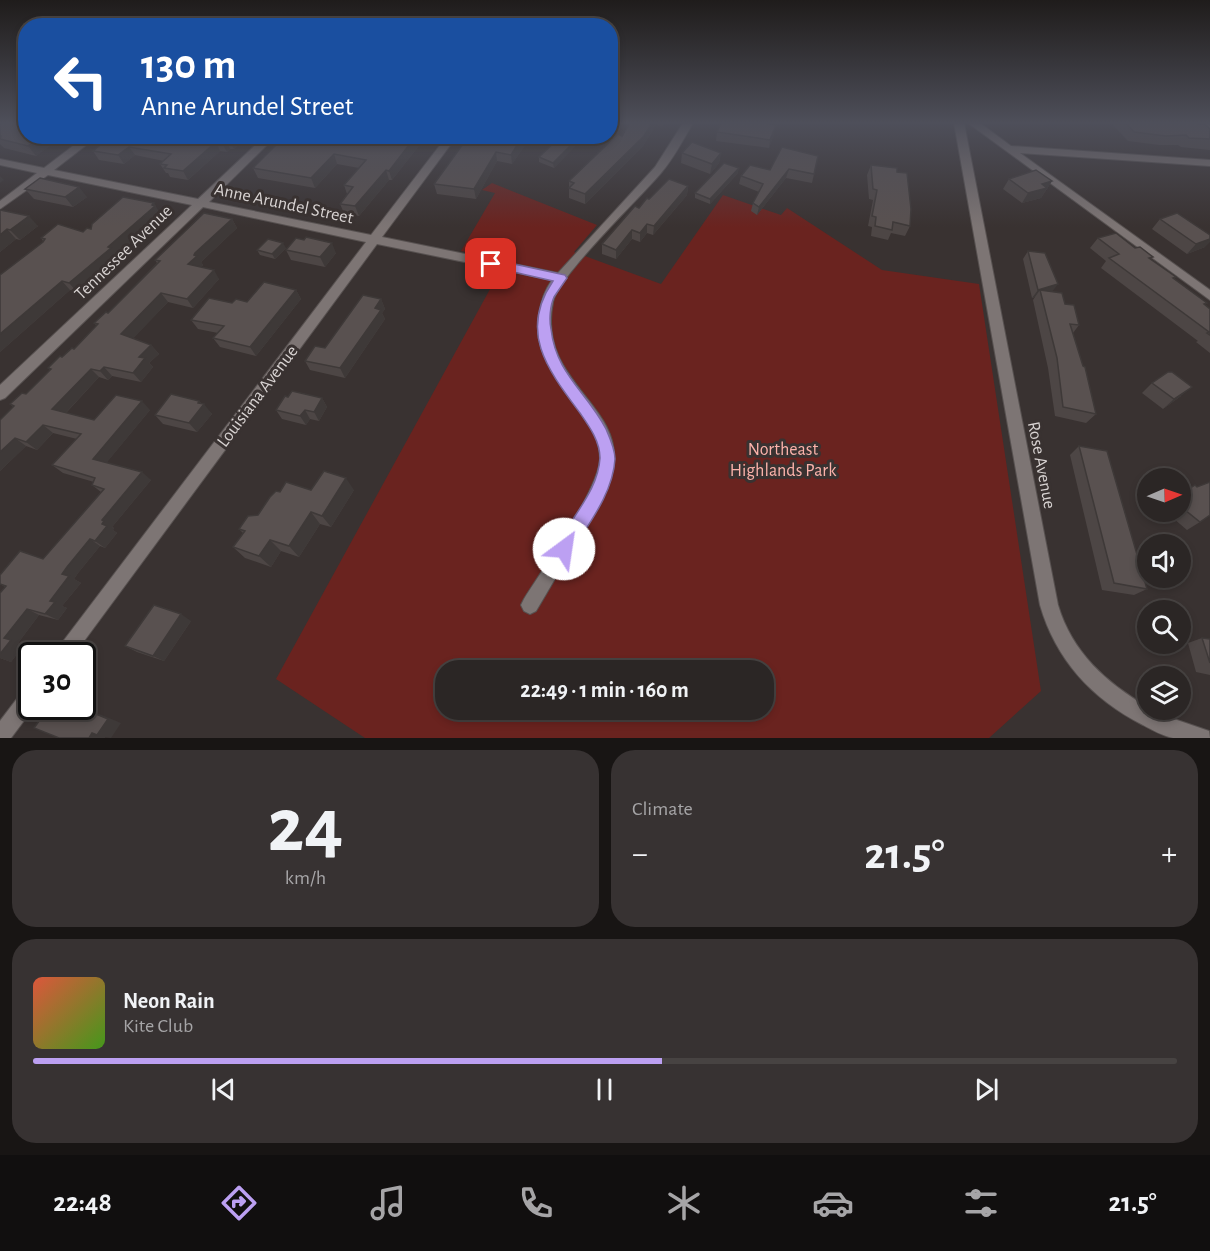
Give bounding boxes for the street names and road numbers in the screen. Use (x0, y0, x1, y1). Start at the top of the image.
street label: Anne Arundel Street (213, 180, 355, 228)
street label: Tennessee Avenue (71, 202, 176, 304)
street label: Louisiana Avenue (214, 343, 302, 451)
street label: Rose Avenue (1024, 420, 1058, 510)

